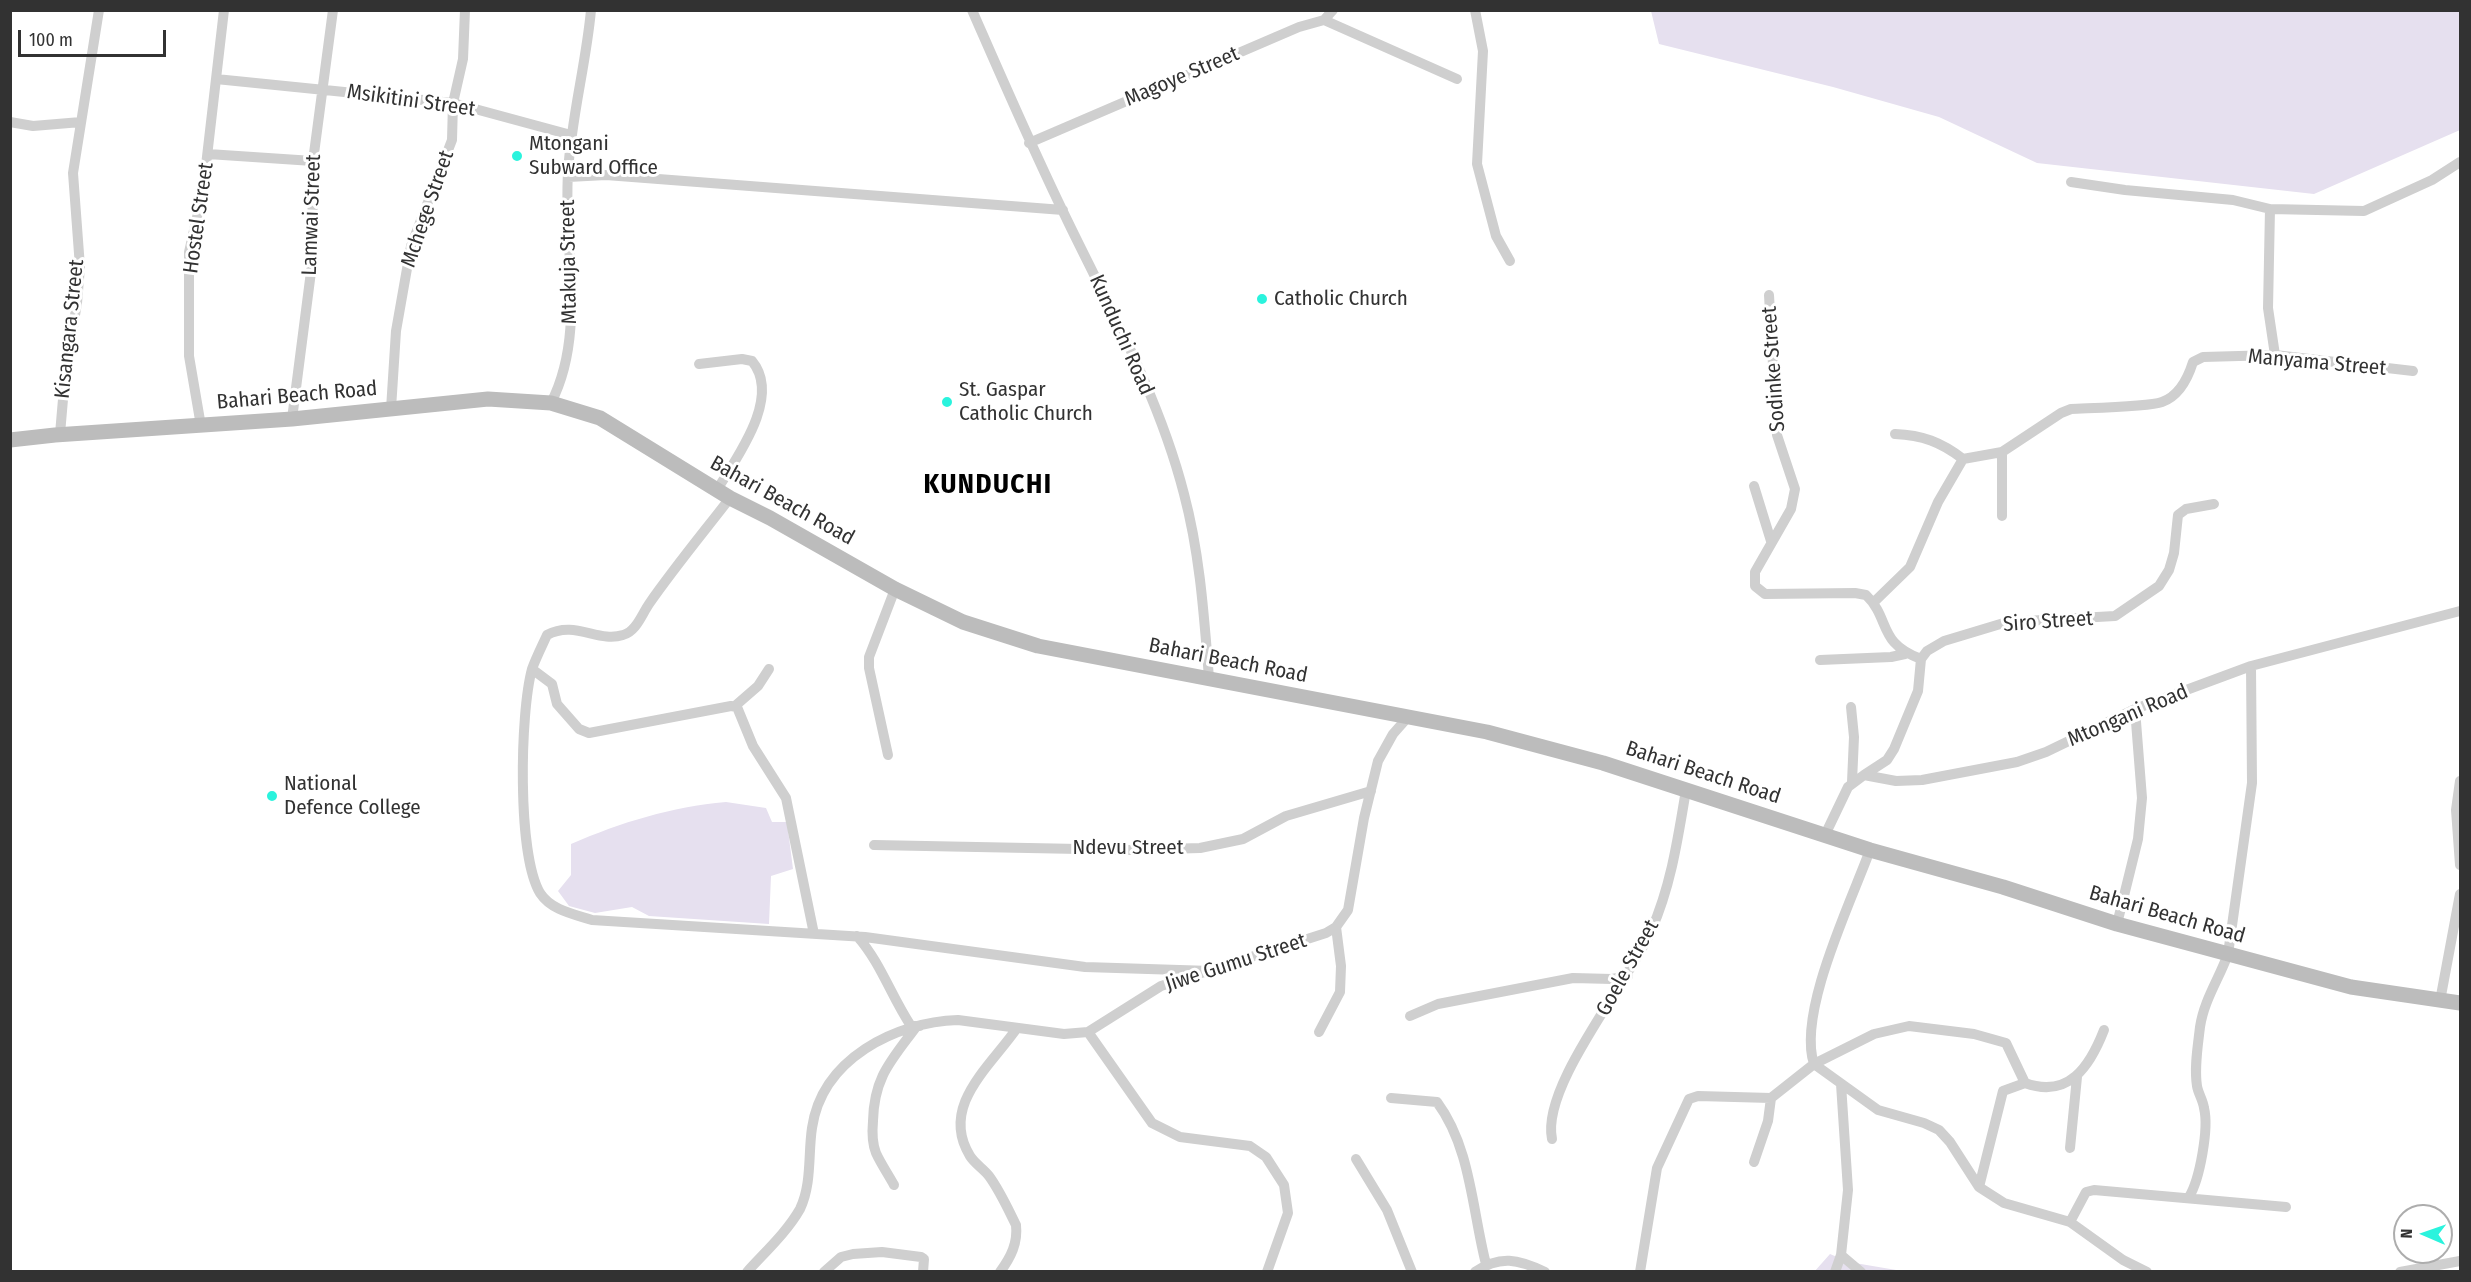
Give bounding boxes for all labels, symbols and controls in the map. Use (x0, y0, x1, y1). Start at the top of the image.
scale bar (21, 18, 170, 56)
text: 100 m (29, 29, 73, 51)
street label: Magoye Street (1121, 42, 1243, 112)
street label: Msikitini Street (345, 80, 477, 122)
place label: Mtongani Subward Office (529, 131, 658, 181)
street label: Mchege Street (396, 147, 460, 271)
marker: Mtongani Subward Office (510, 149, 524, 163)
street label: Lamwai Street (297, 154, 327, 276)
street label: Hostel Street (179, 161, 219, 275)
street label: Mtakuja Street (555, 199, 583, 325)
street label: Kisangara Street (50, 258, 90, 400)
street label: Kunduchi Road (1083, 271, 1159, 399)
place label: Catholic Church (1274, 286, 1408, 312)
marker: Catholic Church (1255, 292, 1269, 306)
street label: Sodinke Street (1757, 305, 1791, 433)
street label: Manyama Street (2247, 344, 2387, 382)
street label: Bahari Beach Road (216, 376, 378, 416)
place label: St. Gaspar Catholic Church (959, 377, 1093, 427)
marker: St. Gaspar Catholic Church (940, 395, 954, 409)
street label: Bahari Beach Road (705, 451, 859, 551)
district label: KUNDUCHI (923, 469, 1053, 501)
street label: Siro Street (2002, 606, 2094, 638)
street label: Bahari Beach Road (1146, 633, 1310, 689)
street label: Mtongani Road (2064, 679, 2192, 753)
street label: Bahari Beach Road (1622, 736, 1784, 810)
place label: National Defence College (284, 771, 421, 821)
marker: National Defence College (265, 789, 279, 803)
street label: Ndevu Street (1072, 835, 1184, 861)
street label: Bahari Beach Road (2086, 881, 2248, 949)
street label: Goele Street (1591, 916, 1665, 1020)
street label: Jiwe Gumu Street (1162, 928, 1310, 998)
north arrow (2393, 1204, 2453, 1264)
text: N (2397, 1228, 2416, 1239)

